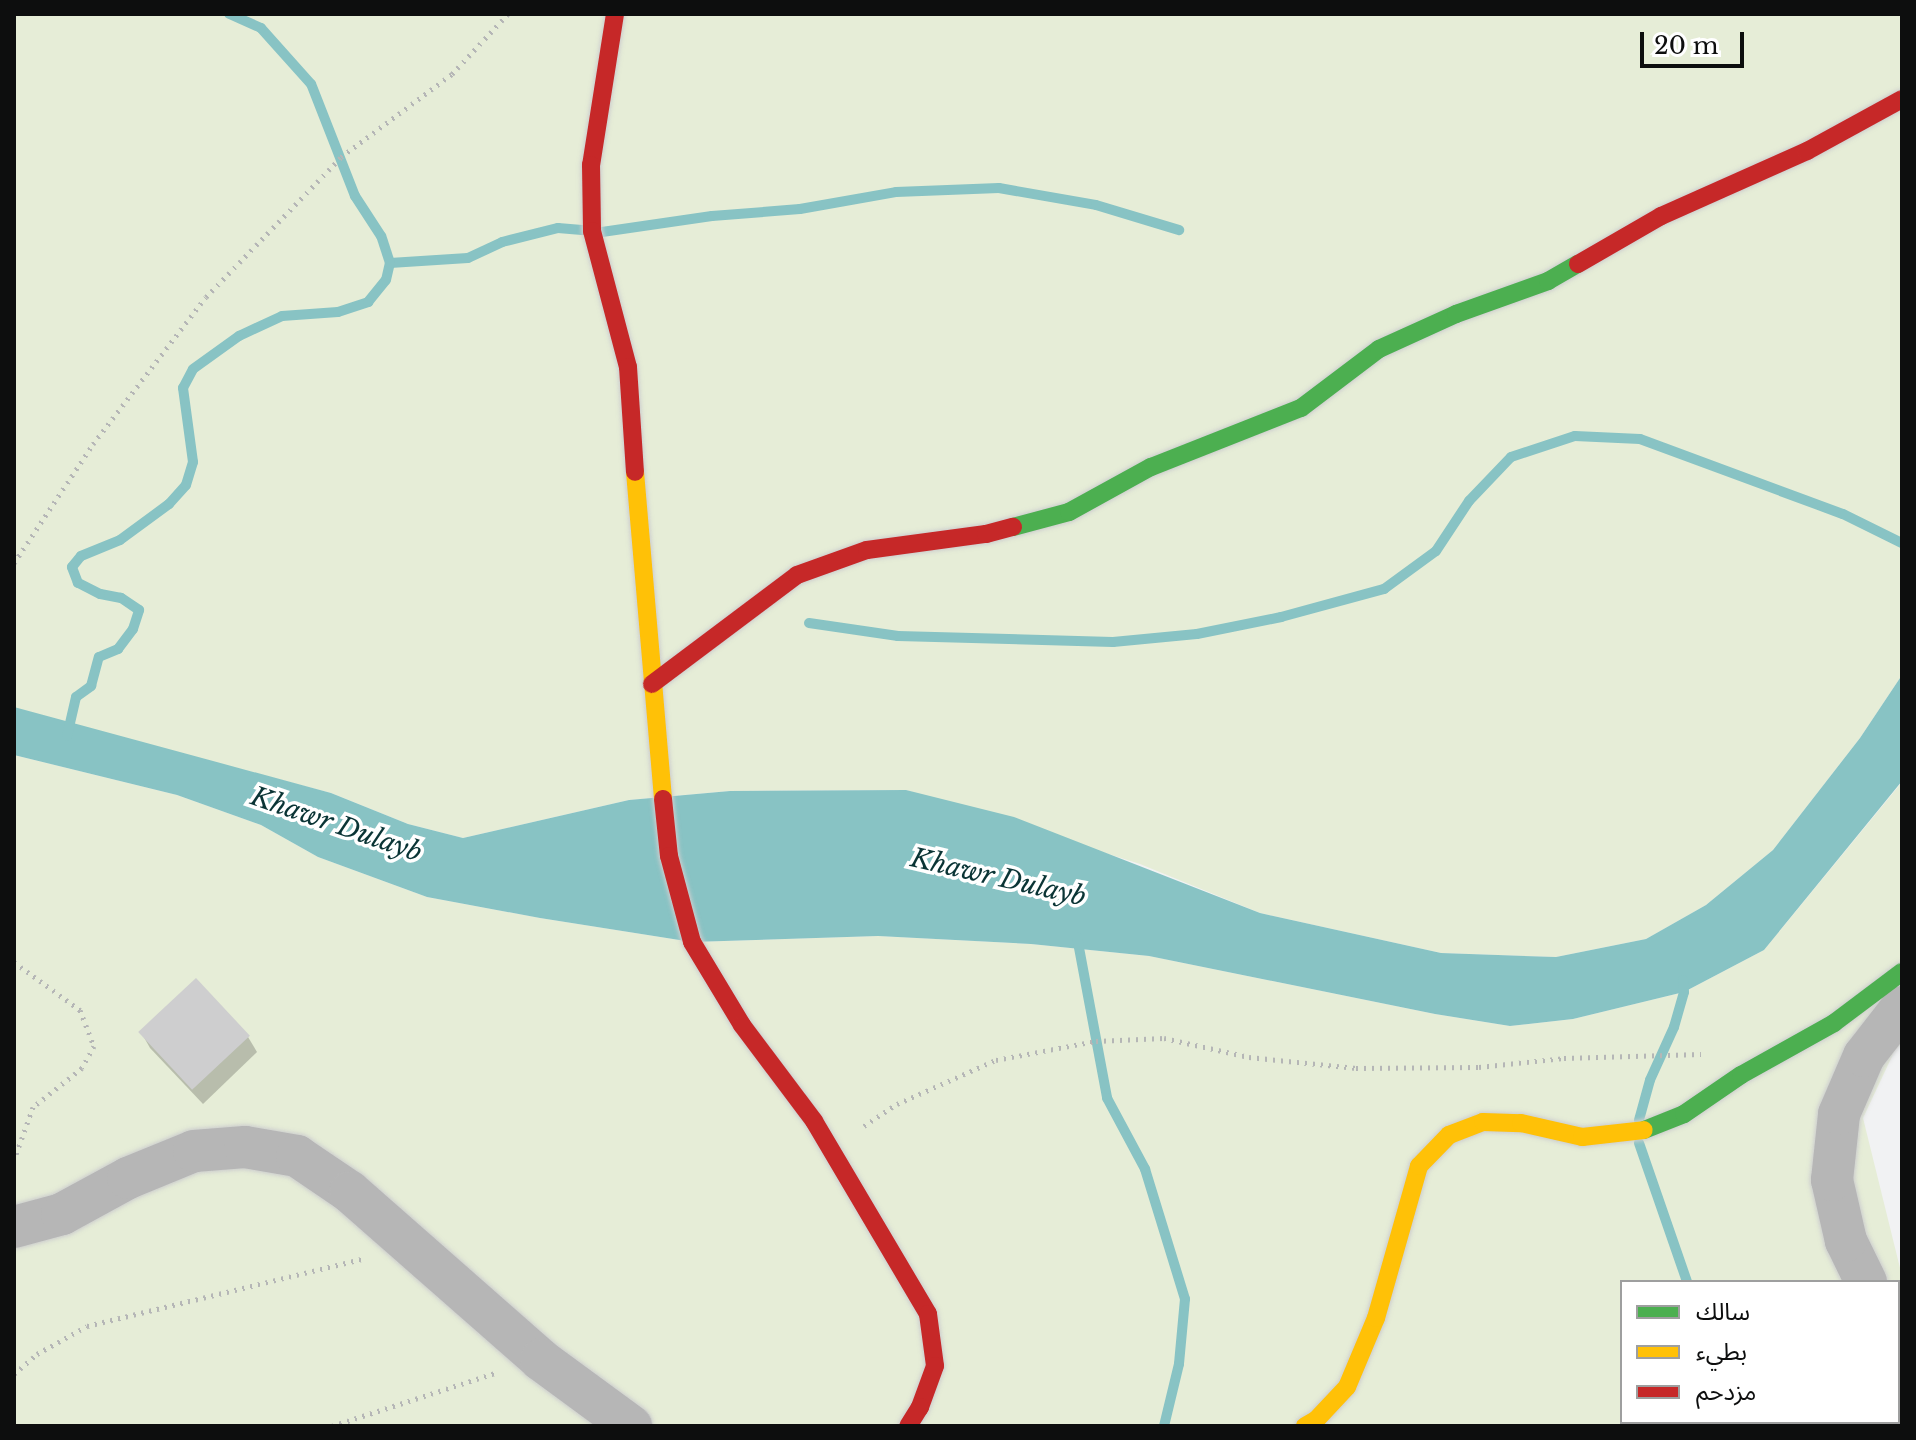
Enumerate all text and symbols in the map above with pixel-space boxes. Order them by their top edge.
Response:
scale bar [1644,16,1748,66]
text: 20 m [1654,31,1719,60]
water label: Khawr Dulayb [246,781,426,869]
water label: Khawr Dulayb [907,843,1089,913]
legend [1620,1280,1900,1424]
text: سالك [1696,1297,1750,1326]
text: بطيء [1696,1337,1747,1366]
text: مزدحم [1696,1377,1756,1406]

